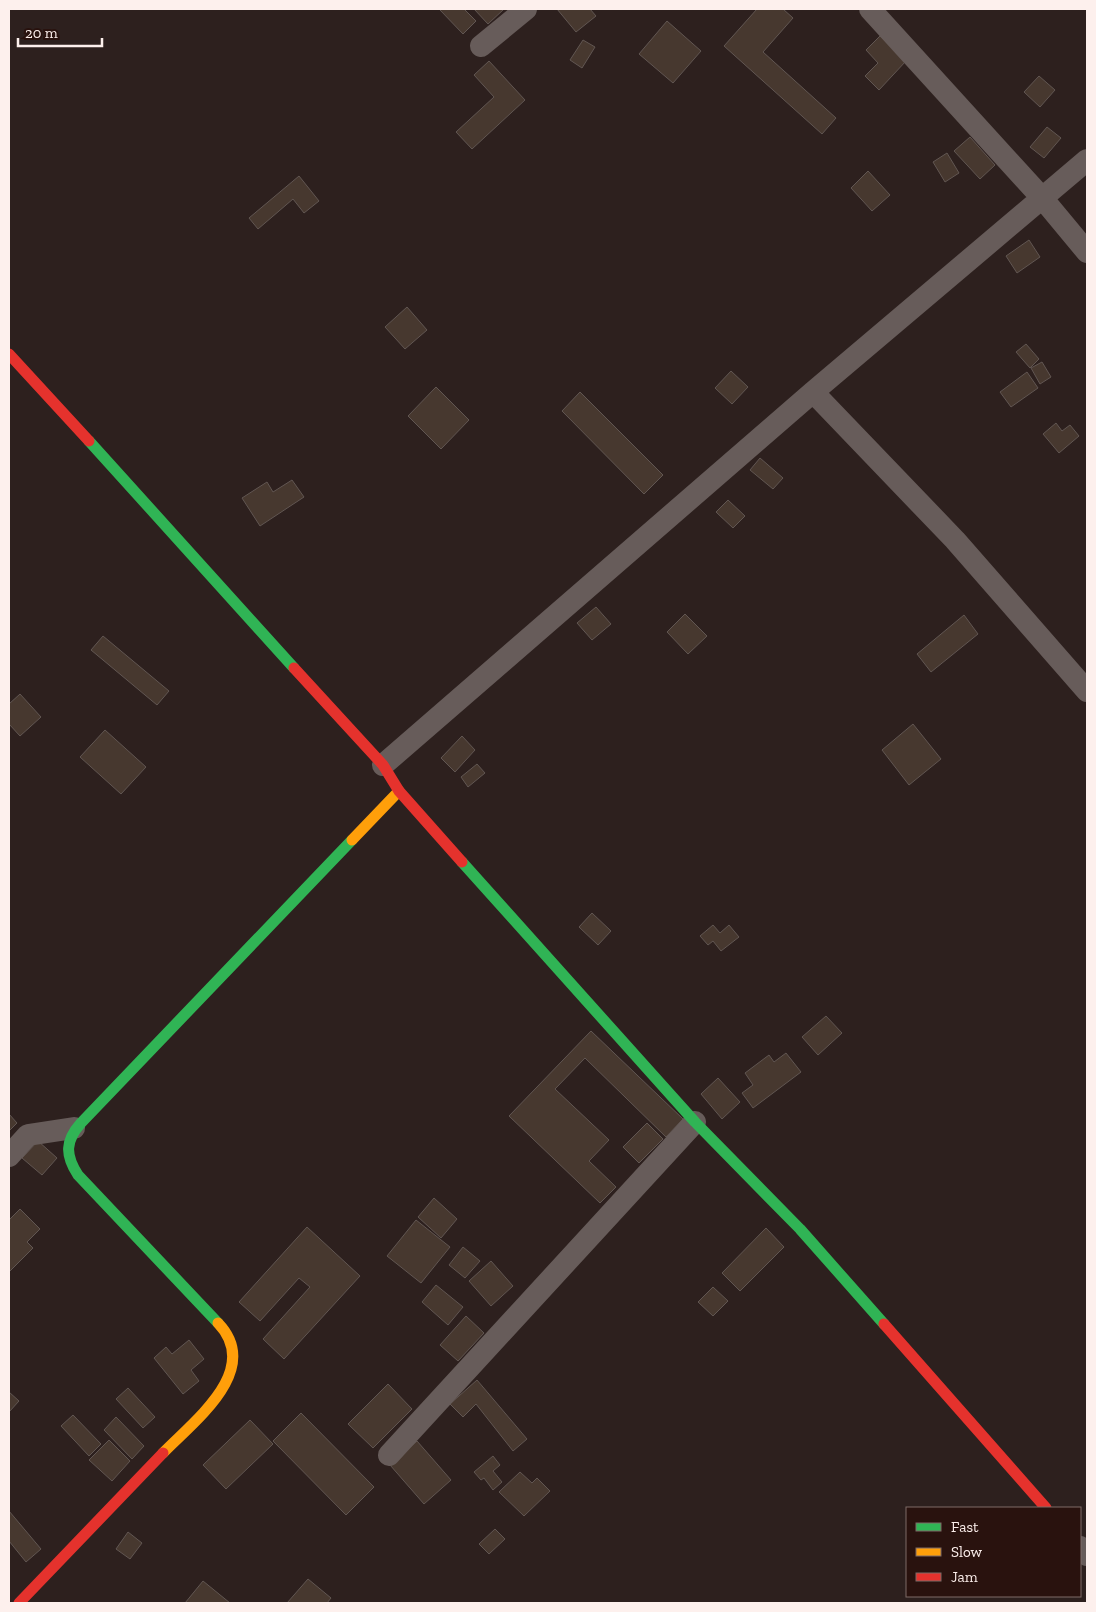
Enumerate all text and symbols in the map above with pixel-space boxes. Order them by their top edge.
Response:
scale bar [18,15,101,47]
text: 20 m [25,24,58,42]
legend [906,1507,1081,1597]
text: Fast [951,1518,979,1536]
text: Slow [951,1543,983,1561]
text: Jam [951,1568,978,1586]

